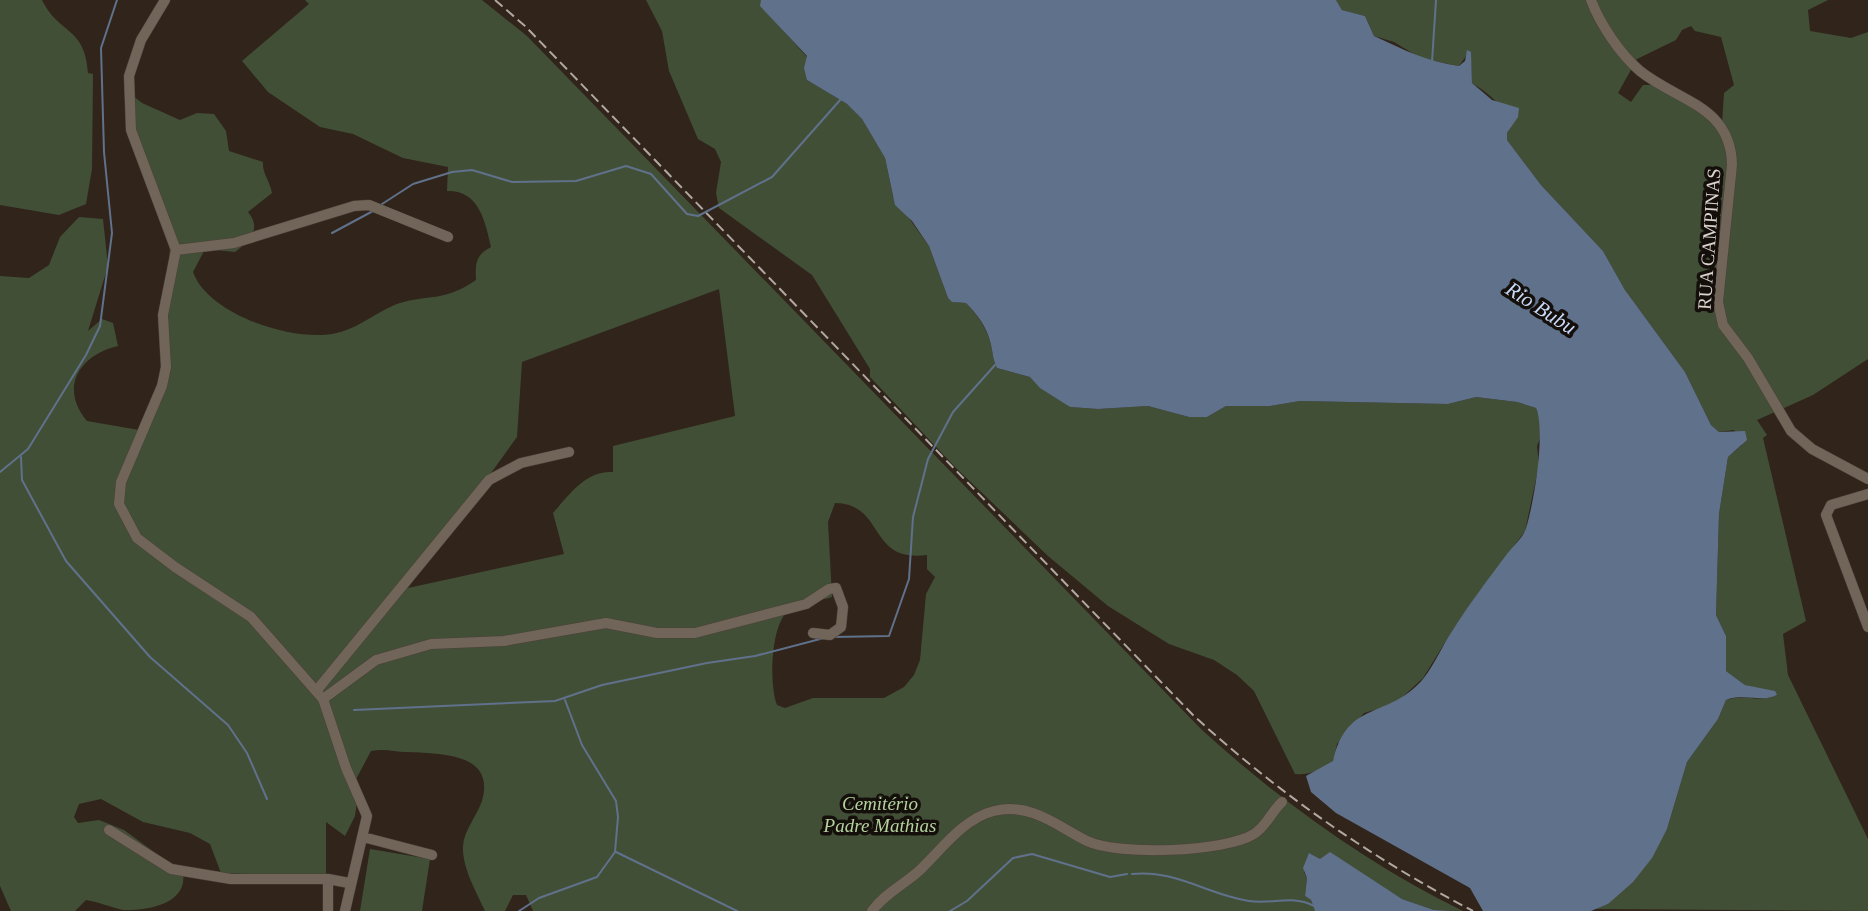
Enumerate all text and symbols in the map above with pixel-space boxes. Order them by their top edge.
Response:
street label: RUA CAMPINAS [1694,167,1724,311]
water label: Rio Bubu [1501,276,1581,340]
park label: Cemitério Padre Mathias [823,793,936,836]

